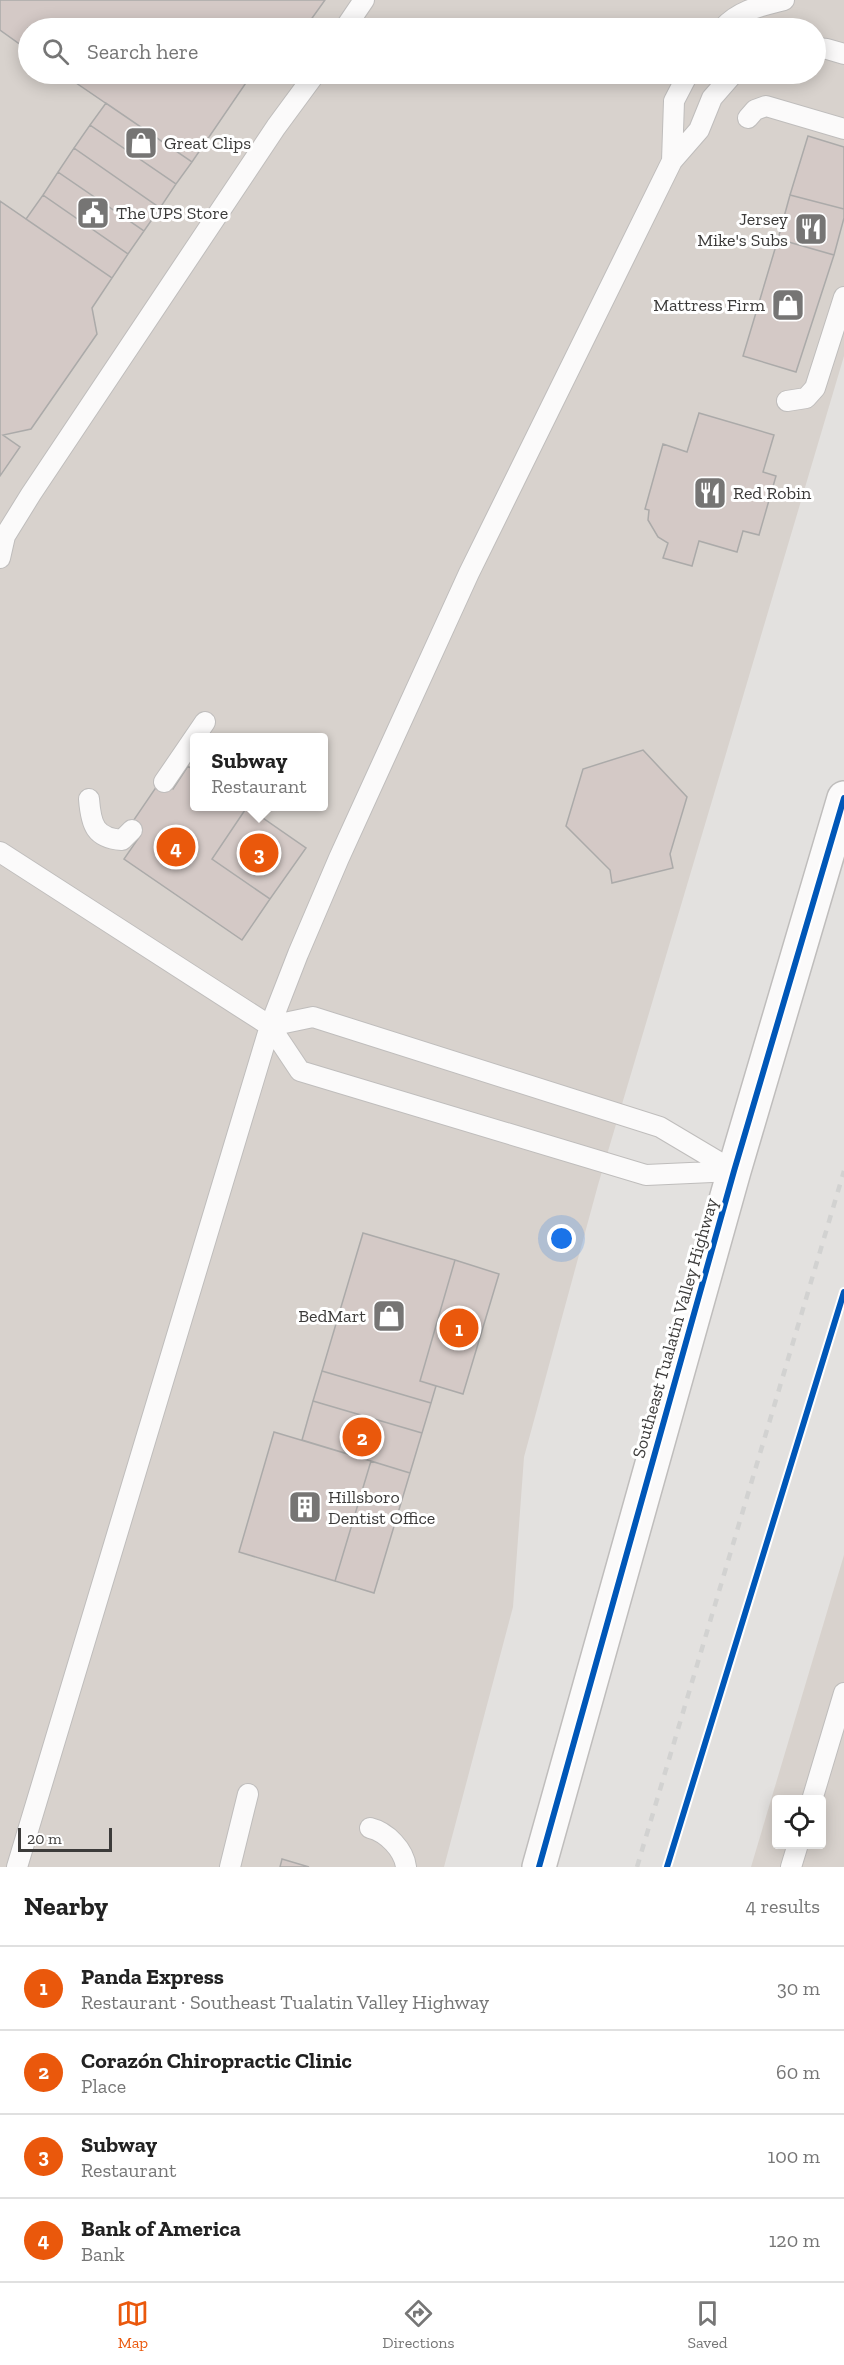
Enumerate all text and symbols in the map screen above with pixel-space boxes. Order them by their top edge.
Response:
search box [18,18,826,84]
icon: search [39,35,72,68]
text: Search here [87,38,198,65]
shop icon: Great Clips [123,125,159,161]
place label: Great Clips [164,132,251,154]
public building icon: The UPS Store [75,195,111,231]
place label: The UPS Store [116,202,228,224]
place label: Jersey Mike's Subs [697,208,789,251]
restaurant icon: Jersey Mike's Subs [793,211,829,247]
shop icon: Mattress Firm [770,287,806,323]
place label: Mattress Firm [653,294,765,316]
restaurant icon: Red Robin [692,475,728,511]
place label: Red Robin [733,482,812,504]
popup [190,733,328,811]
text: Subway [211,747,287,774]
text: Restaurant [211,774,307,798]
pin: 4 [156,824,195,870]
pin: 3 [240,830,278,876]
street label: Southeast Tualatin Valley Highway [627,1195,723,1461]
your location [547,1224,576,1253]
shop icon: BedMart [371,1298,407,1334]
place label: BedMart [298,1305,366,1327]
pin: 1 [440,1306,478,1350]
pin: 2 [342,1414,382,1460]
place label: Hillsboro Dentist Office [328,1486,435,1529]
building icon: Hillsboro Dentist Office [287,1489,323,1525]
map controls [772,1795,826,1849]
button: locate [772,1795,826,1849]
scale bar [18,1825,112,1852]
text: 20 m [27,1829,62,1848]
text: Nearby [24,1890,108,1922]
text: 4 results [745,1894,820,1918]
text: Panda Express [81,1963,224,1990]
text: 1 [39,1976,48,2000]
text: 30 m [777,1976,820,2000]
text: Restaurant · Southeast Tualatin Valley Highway [81,1990,489,2014]
text: Corazón Chiropractic Clinic [81,2047,352,2074]
text: 2 [38,2060,49,2084]
text: 60 m [776,2060,820,2084]
text: Place [81,2074,126,2098]
text: Subway [81,2131,157,2158]
text: 3 [38,2144,49,2168]
text: 100 m [767,2144,820,2168]
text: Restaurant [81,2158,177,2182]
text: Bank of America [81,2215,241,2242]
text: 4 [38,2228,49,2252]
text: 120 m [769,2228,820,2252]
text: Bank [81,2242,125,2266]
tab: Map [116,2297,149,2352]
tab: Directions [382,2297,455,2352]
tab: Saved [687,2297,728,2352]

